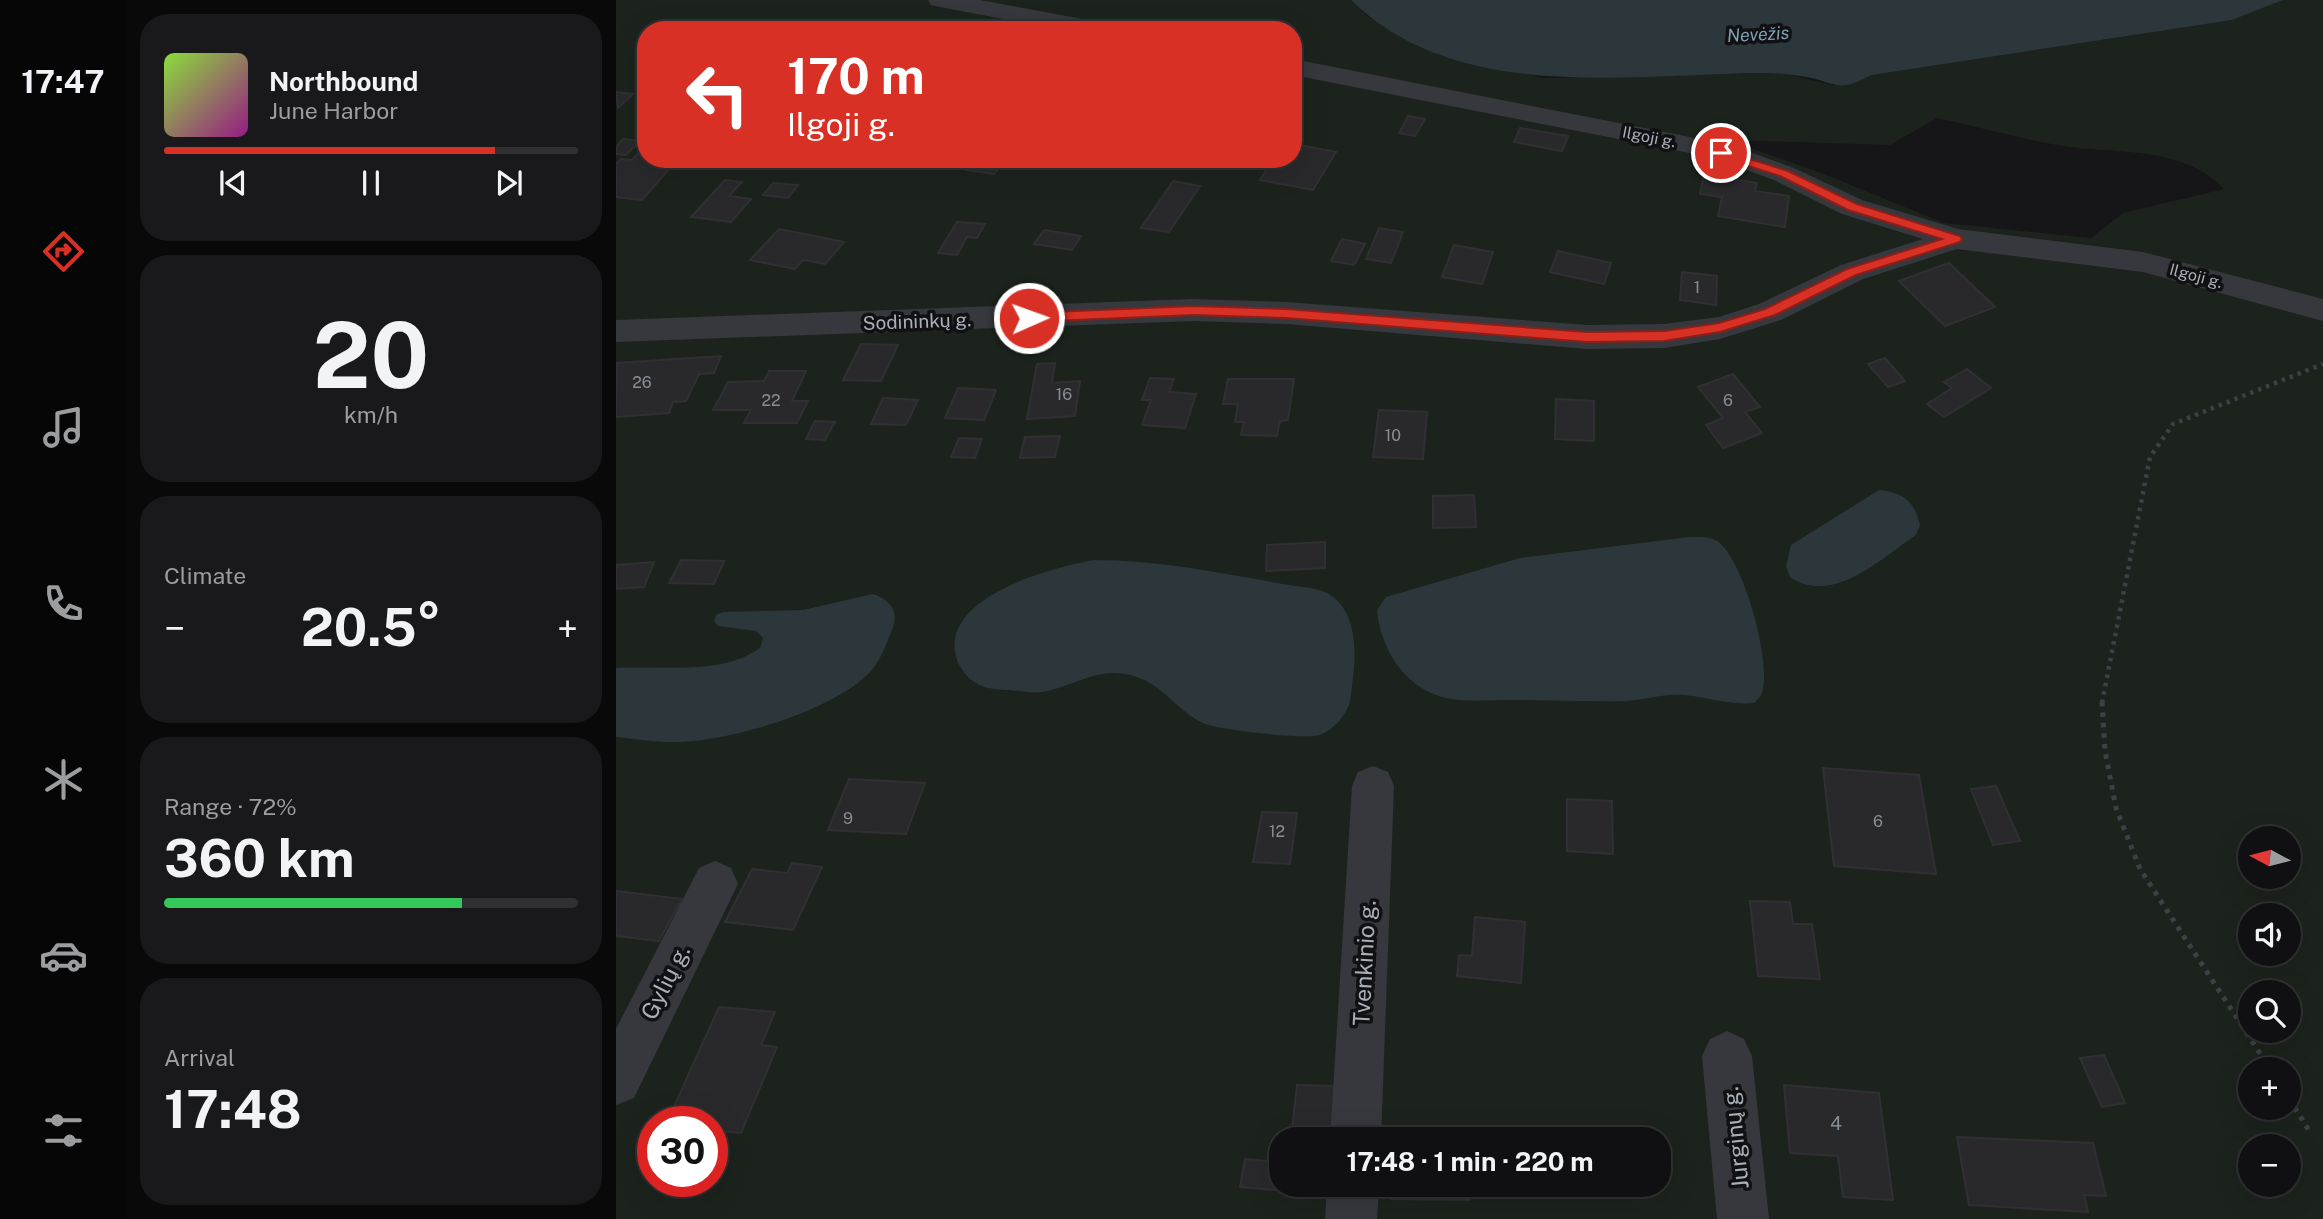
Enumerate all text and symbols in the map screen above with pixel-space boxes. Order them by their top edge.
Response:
water label: Nevėžis [1726,22,1790,46]
text: 170 m [787,47,925,105]
icon: left [672,49,763,140]
text: 17:47 [21,63,105,100]
text: Northbound [269,66,418,97]
text: June Harbor [269,97,398,124]
text: Ilgoji g. [787,106,895,143]
street label: Ilgoji g. [1621,123,1677,151]
pin [1691,123,1751,183]
icon: arrive [1702,134,1740,172]
icon: previous [214,164,252,202]
icon: pause [352,164,390,202]
icon: next [490,164,528,202]
icon: directions [39,227,88,276]
street label: Ilgoji g. [2167,260,2225,292]
house number: 1 [1694,278,1700,297]
position arrow [992,281,1066,355]
text: 20 [313,302,429,408]
street label: Sodininkų g. [862,308,972,334]
house number: 26 [632,373,652,392]
house number: 16 [1056,385,1072,404]
house number: 22 [761,391,781,410]
house number: 6 [1723,391,1733,410]
text: km/h [344,401,398,428]
icon: music [39,403,88,452]
house number: 10 [1385,426,1401,445]
text: Climate [164,562,246,589]
icon: phone [39,579,88,628]
text: 20.5° [301,597,441,658]
text: − [164,606,185,651]
text: + [557,606,578,651]
icon: climate [39,755,88,804]
text: Range · 72% [164,793,297,820]
house number: 9 [843,809,853,828]
house number: 6 [1873,812,1883,831]
house number: 12 [1269,822,1285,841]
north arrow [2238,826,2301,889]
map controls [2238,826,2301,1197]
text: 360 km [164,828,355,889]
street label: Tvenkinio g. [1347,899,1381,1027]
button: sound [2238,903,2301,966]
icon: car [39,931,88,980]
street label: Gylių g. [635,940,695,1024]
button: search [2238,980,2301,1043]
text: Arrival [164,1044,235,1071]
button: + [2238,1057,2301,1120]
text: 17:48 [164,1079,302,1140]
street label: Jurginų g. [1716,1085,1754,1191]
icon: filters [39,1106,88,1155]
speed limit sign: 30 [637,1106,728,1197]
house number: 4 [1830,1112,1842,1134]
button: − [2238,1134,2301,1197]
text: 17:48 · 1 min · 220 m [1346,1146,1594,1177]

